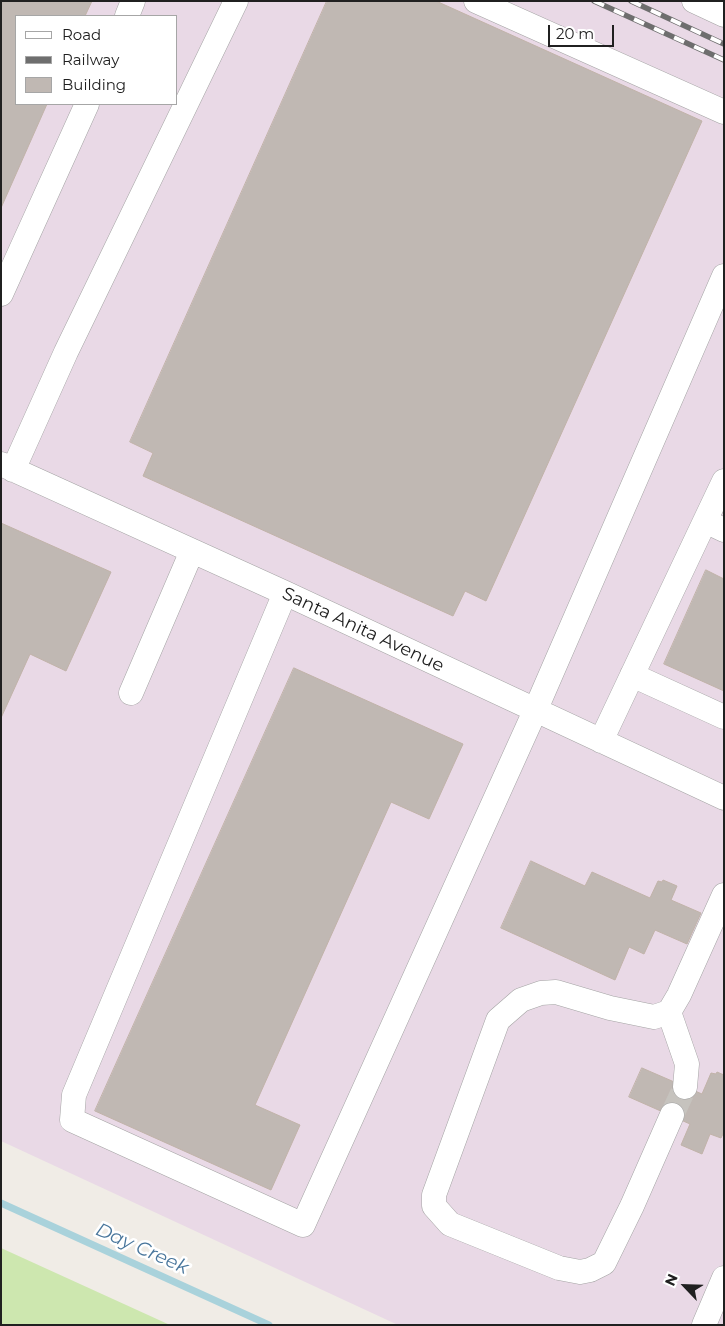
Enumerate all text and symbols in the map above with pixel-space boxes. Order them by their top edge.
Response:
legend [15,15,178,105]
scale bar [550,15,616,47]
text: 20 m [556,24,594,43]
text: Road [62,25,101,44]
text: Railway [62,50,119,69]
text: Building [62,75,126,94]
street label: Santa Anita Avenue [279,583,447,677]
water label: Day Creek [92,1218,192,1280]
north arrow [660,1261,710,1311]
text: N [661,1271,682,1289]

